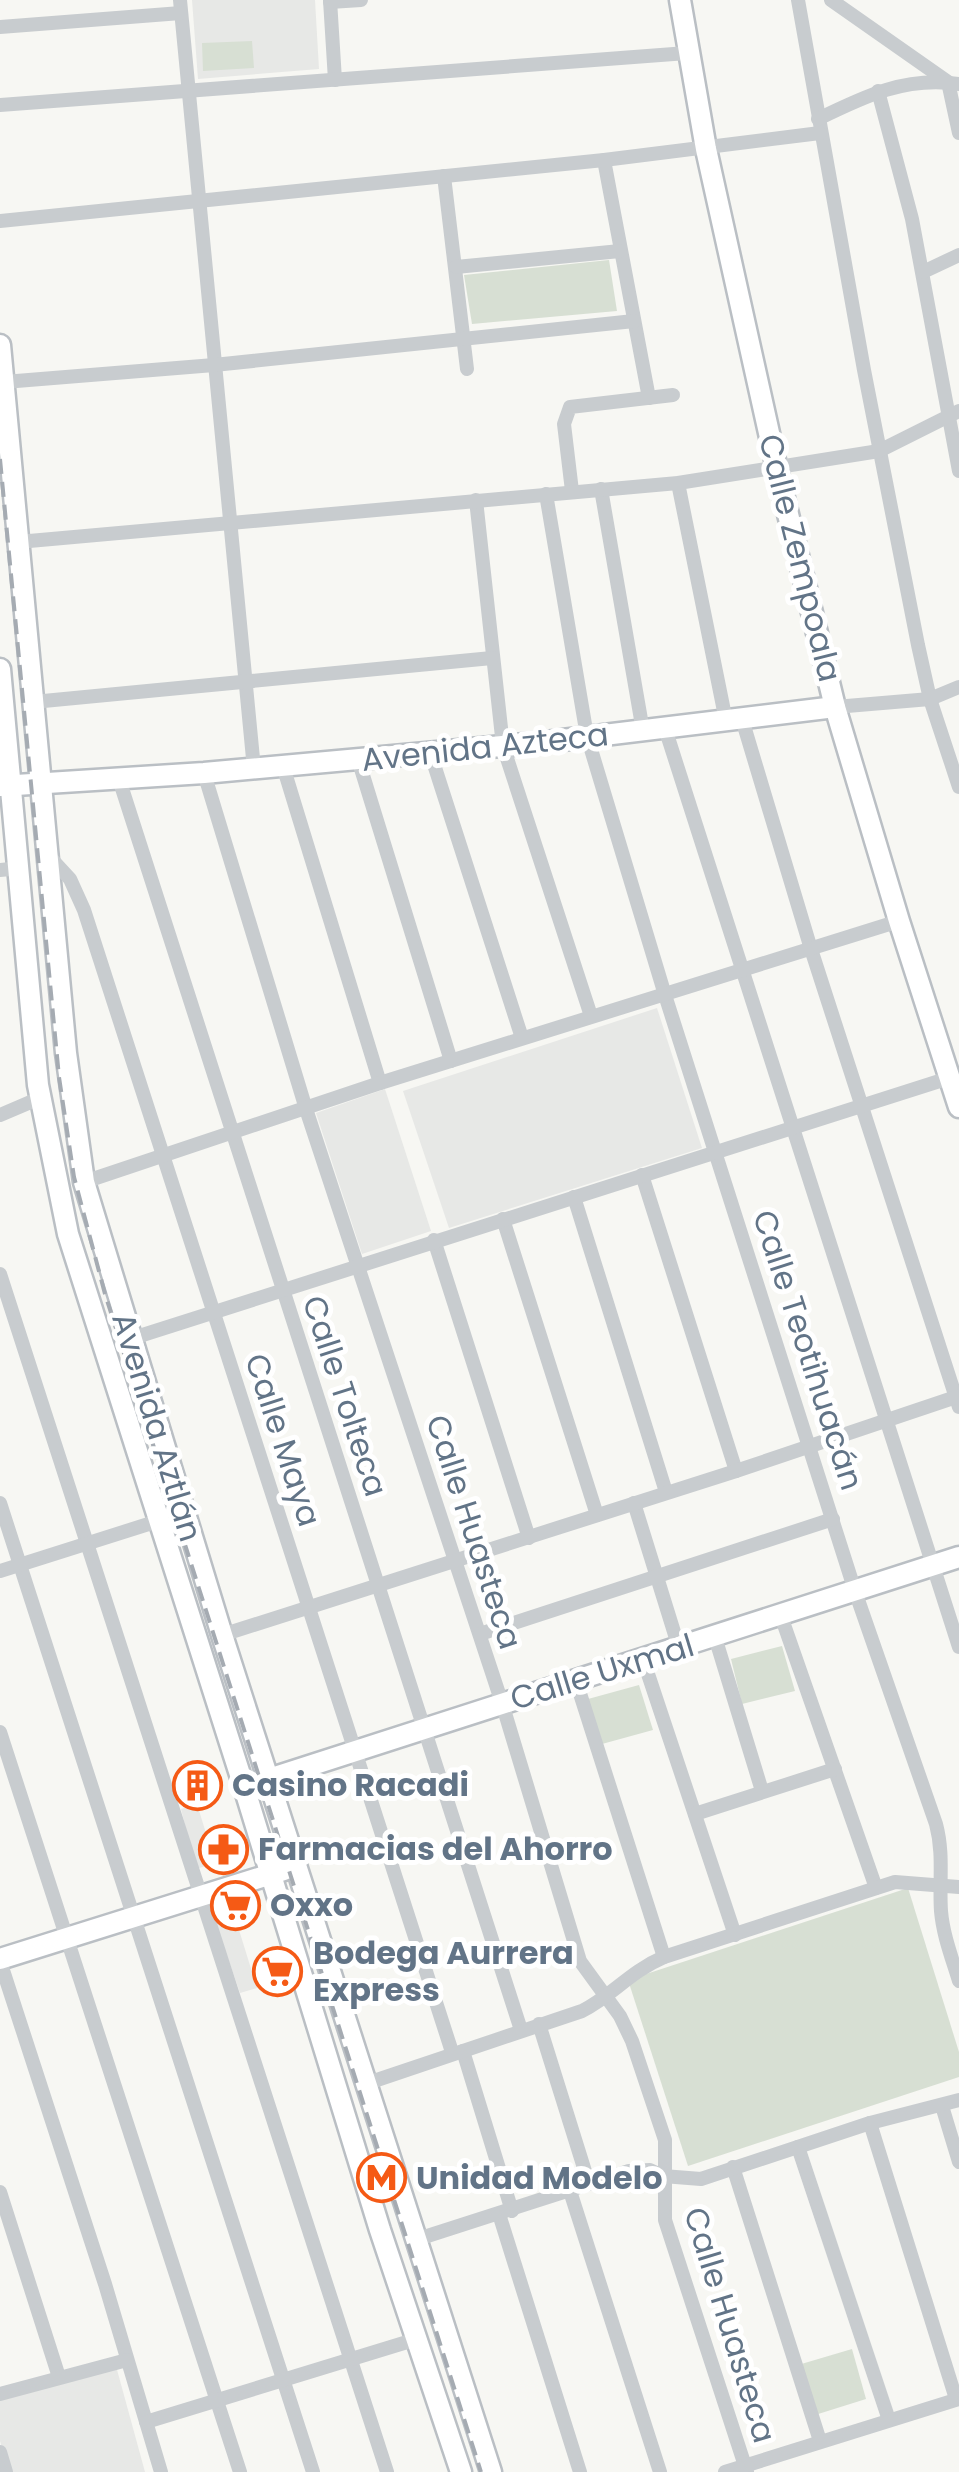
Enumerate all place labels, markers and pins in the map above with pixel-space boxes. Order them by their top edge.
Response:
building icon: Casino Racadi [171,1759,223,1811]
place label: Casino Racadi [232,1762,469,1807]
pharmacy icon: Farmacias del Ahorro [197,1823,249,1875]
place label: Farmacias del Ahorro [258,1826,613,1871]
supermarket icon: Oxxo [209,1879,261,1931]
place label: Oxxo [270,1882,353,1927]
place label: Bodega Aurrera Express [313,1930,574,2012]
supermarket icon: Bodega Aurrera Express [252,1945,304,1997]
metro station icon: Unidad Modelo [355,2152,407,2204]
place label: Unidad Modelo [416,2155,663,2200]

